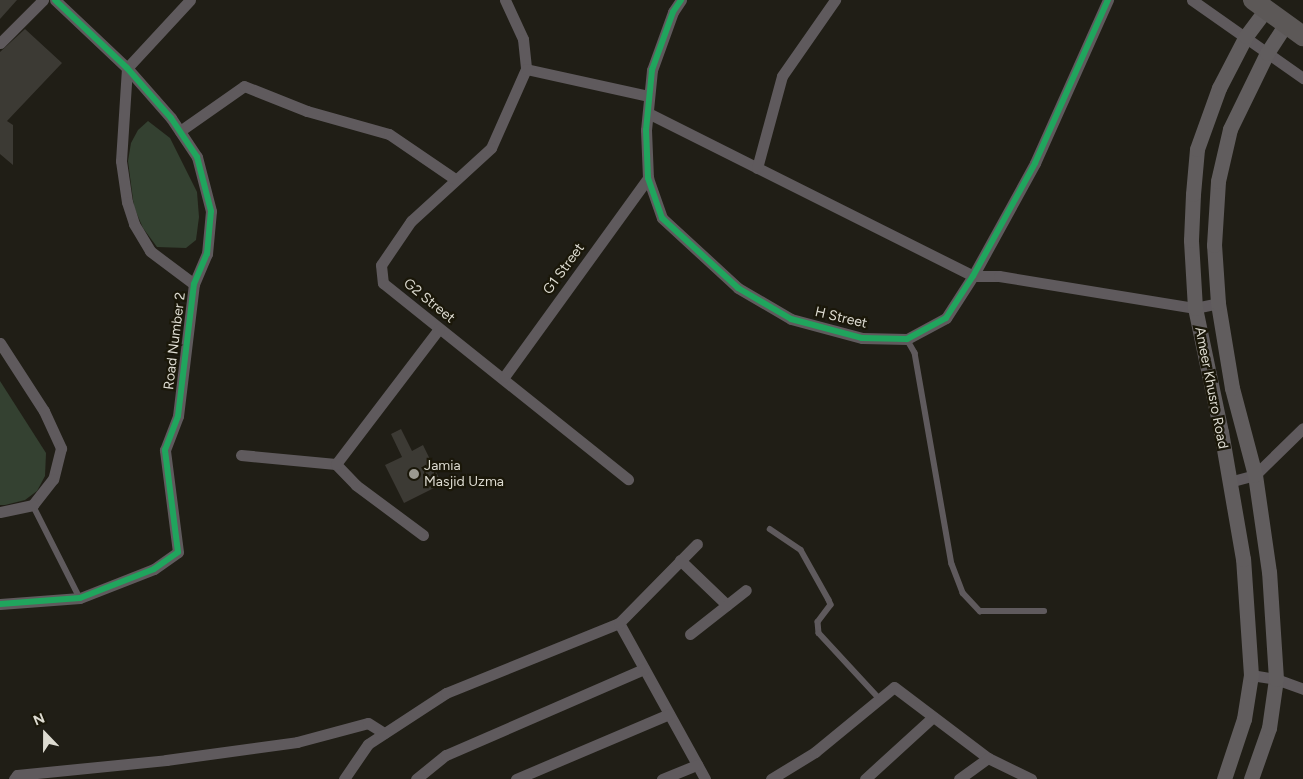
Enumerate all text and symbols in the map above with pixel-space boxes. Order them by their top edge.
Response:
street label: G1 Street [540,240,588,298]
street label: G2 Street [400,275,458,327]
street label: Road Number 2 [161,291,189,391]
street label: H Street [813,304,869,332]
street label: Ameer Khusro Road [1191,325,1231,451]
place label: Jamia Masjid Uzma [424,458,504,491]
marker: Jamia Masjid Uzma [408,468,420,480]
north arrow [20,709,70,759]
text: N [31,710,47,730]

